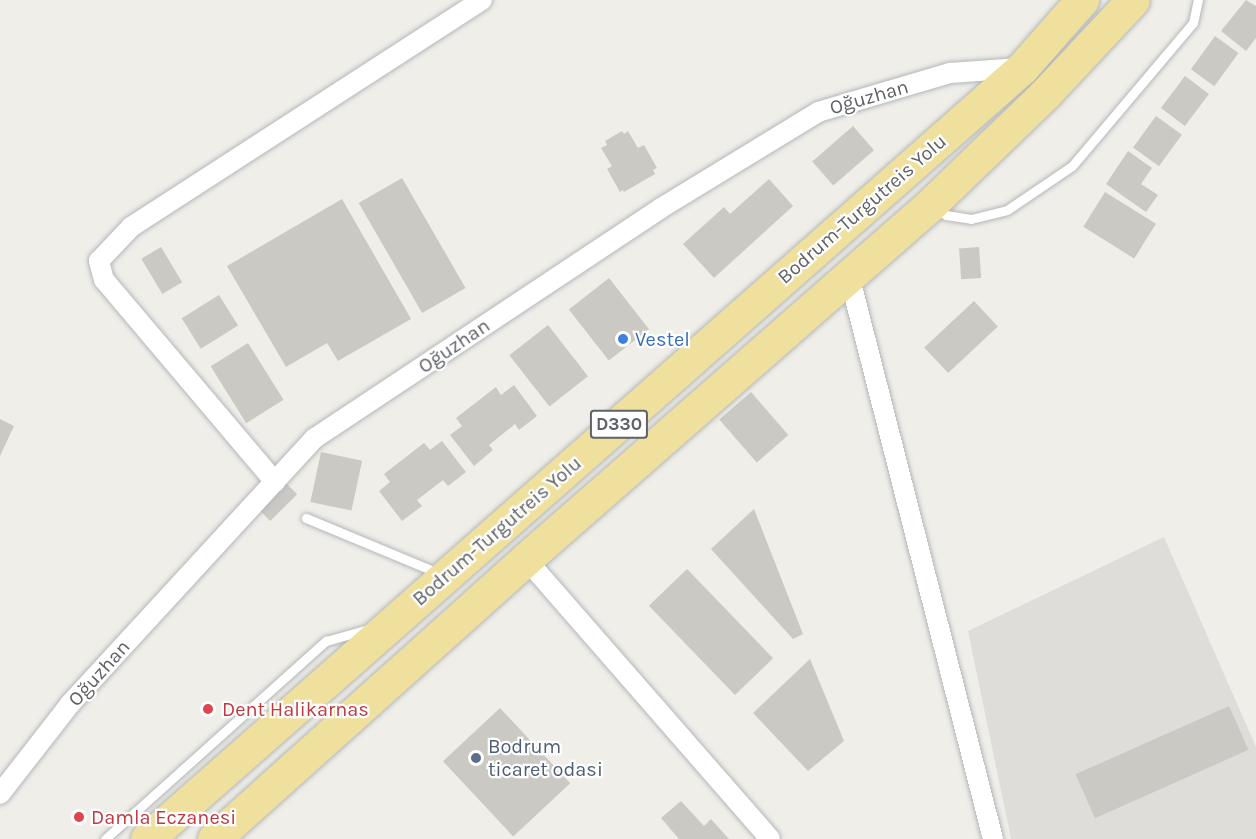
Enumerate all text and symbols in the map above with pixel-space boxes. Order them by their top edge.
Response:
street label: Oğuzhan [827,74,911,120]
street label: Bodrum-Turgutreis Yolu [773,129,951,289]
street label: Oğuzhan [414,313,494,379]
place label: Vestel [635,327,690,351]
marker: Vestel [616,332,630,346]
road number: D330 [589,409,649,439]
street label: Bodrum-Turgutreis Yolu [408,451,586,611]
street label: Oğuzhan [63,635,135,711]
place label: Dent Halikarnas [222,697,369,721]
marker: Dent Halikarnas [199,700,217,718]
place label: Bodrum ticaret odasi [488,734,603,781]
marker: Bodrum ticaret odasi [469,751,483,765]
place label: Damla Eczanesi [91,805,236,829]
marker: Damla Eczanesi [72,810,86,824]

